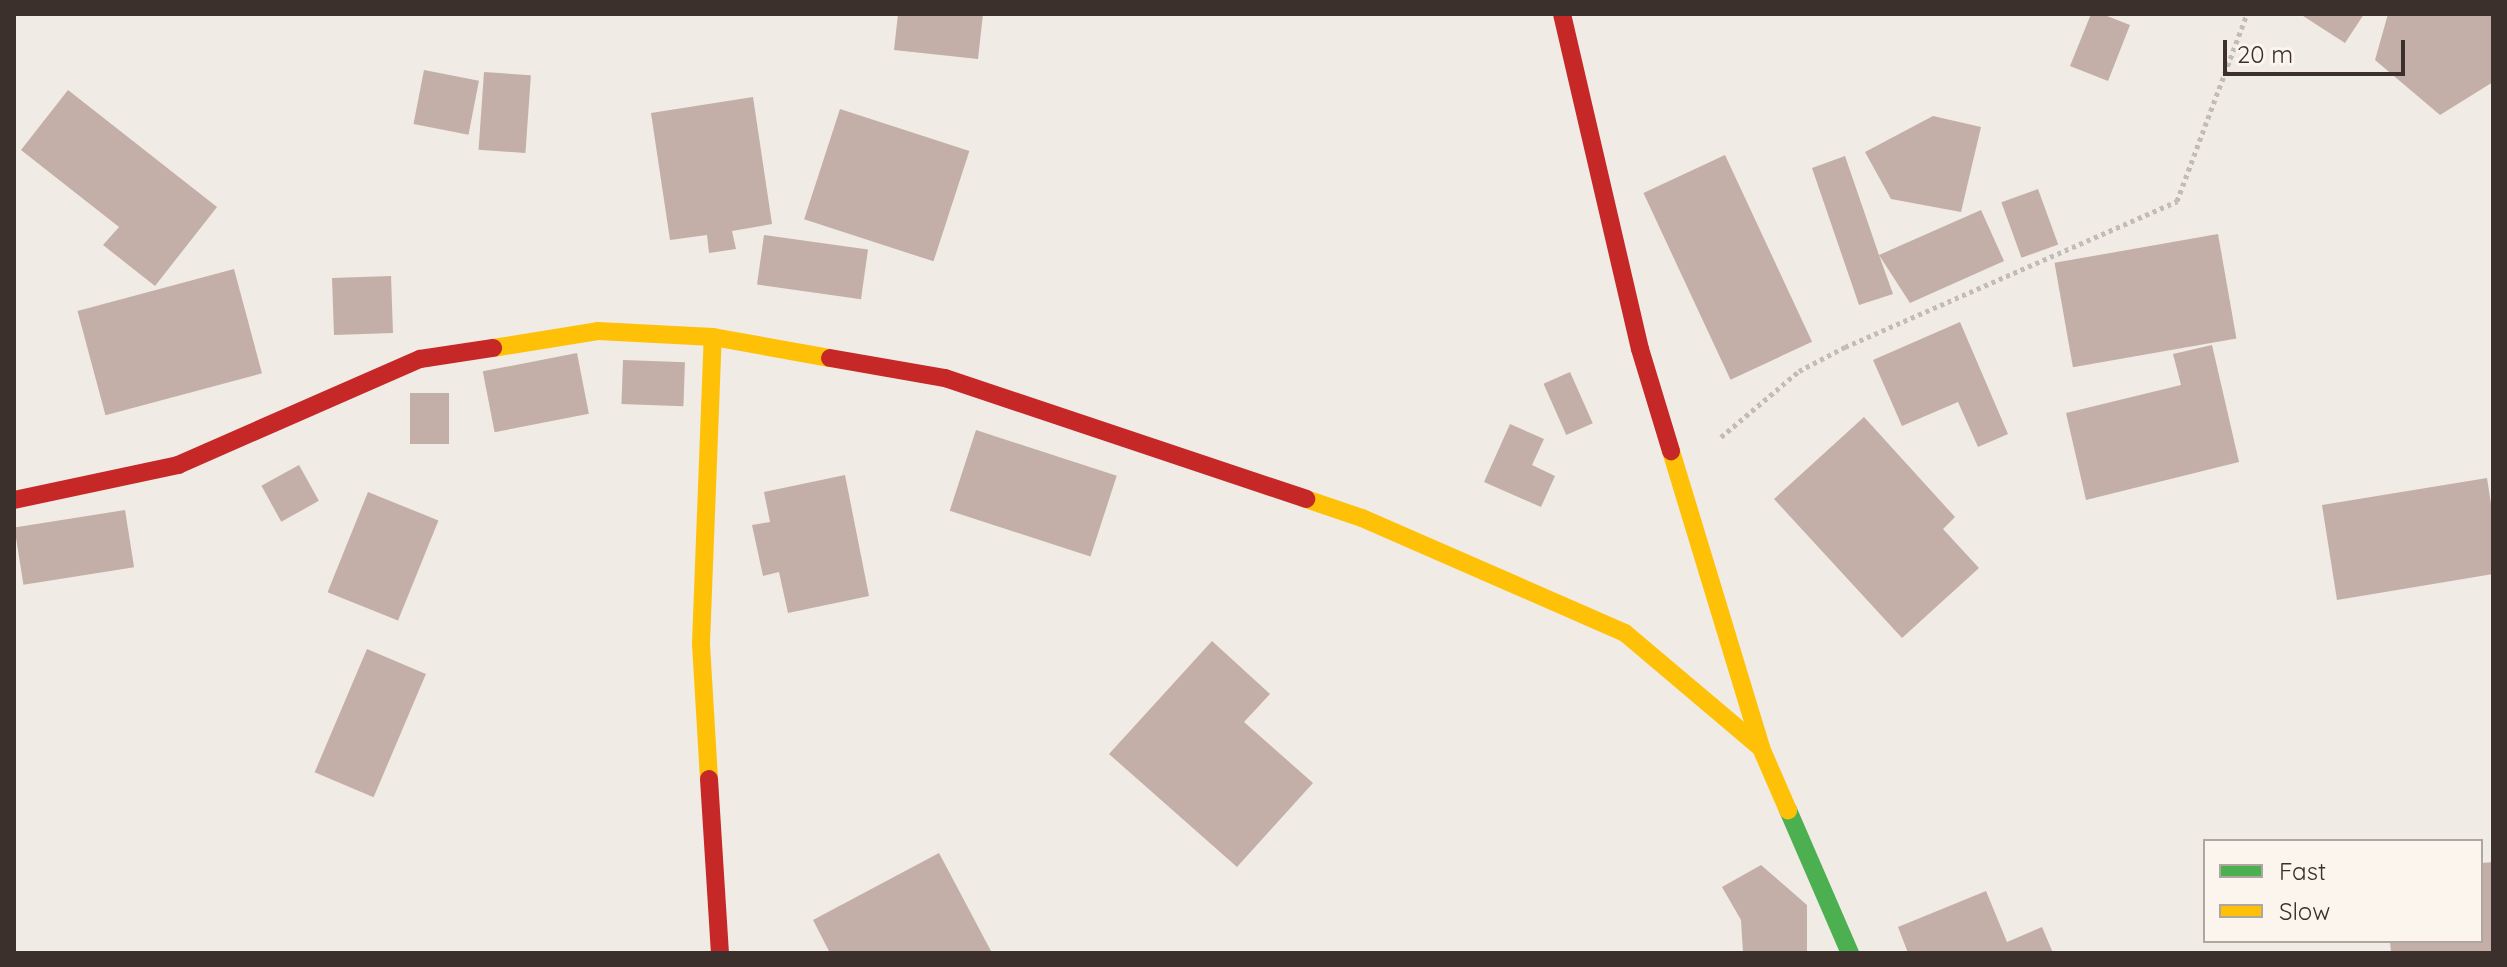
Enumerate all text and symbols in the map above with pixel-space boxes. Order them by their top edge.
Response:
scale bar [2227,24,2409,74]
text: 20 m [2237,39,2293,69]
legend [2203,839,2483,943]
text: Fast [2279,856,2326,886]
text: Slow [2279,896,2330,926]

